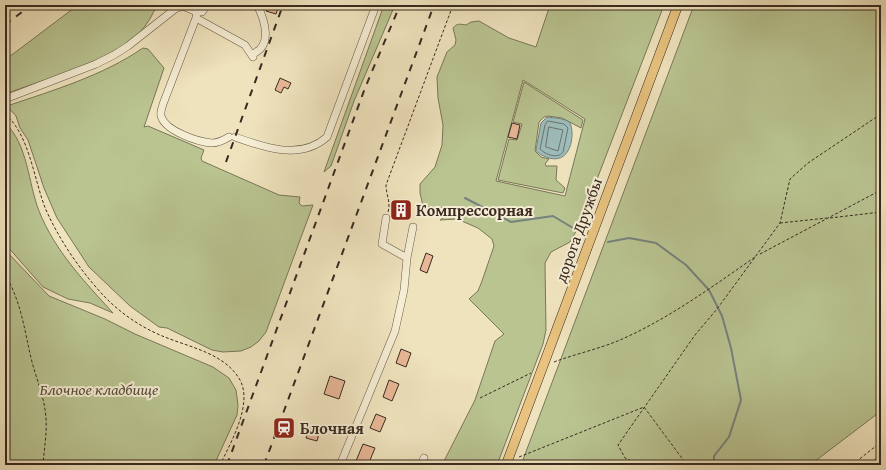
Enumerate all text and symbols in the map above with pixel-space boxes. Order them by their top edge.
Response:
street label: дорога Дружбы [548,174,608,286]
building icon: Компрессорная [388,197,414,223]
place label: Компрессорная [416,198,533,222]
park label: Блочное кладбище [39,377,159,401]
station icon: Блочная [271,415,297,441]
place label: Блочная [300,416,364,440]

